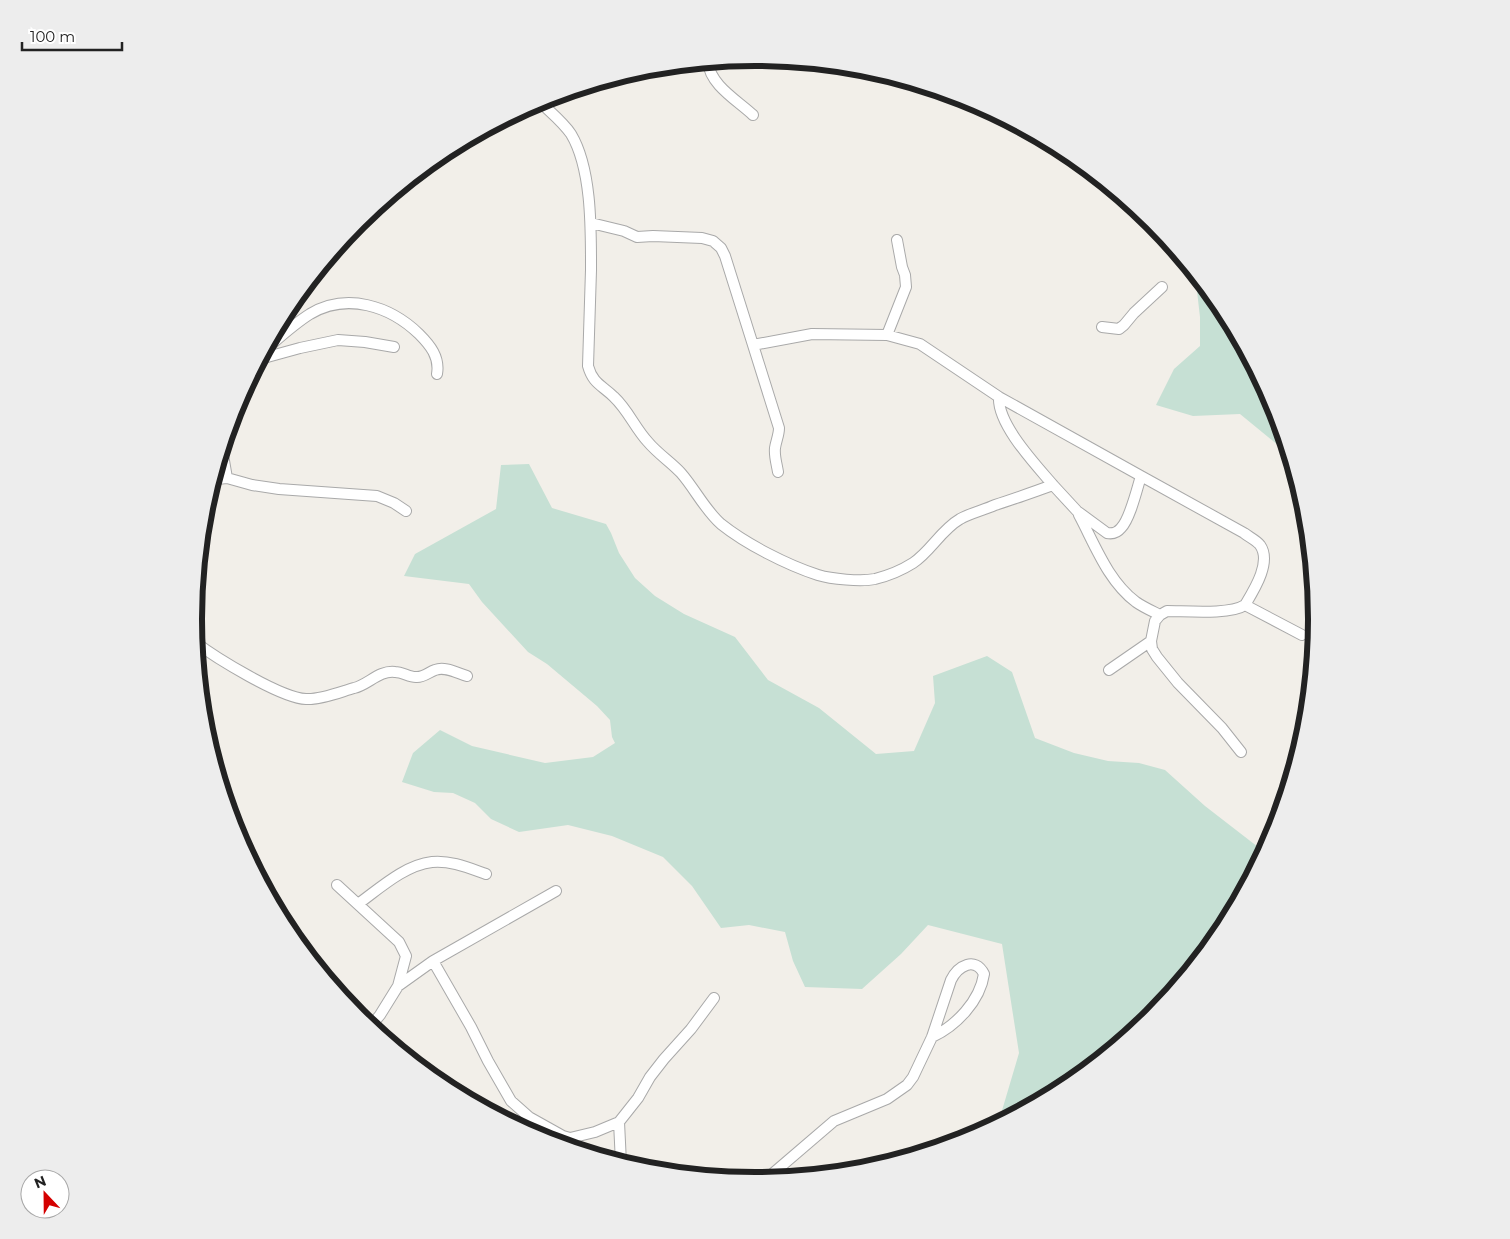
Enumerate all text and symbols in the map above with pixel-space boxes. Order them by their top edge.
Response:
scale bar [22,20,122,52]
text: 100 m [30,27,75,46]
north arrow [20,1169,70,1219]
text: N [32,1171,49,1192]

